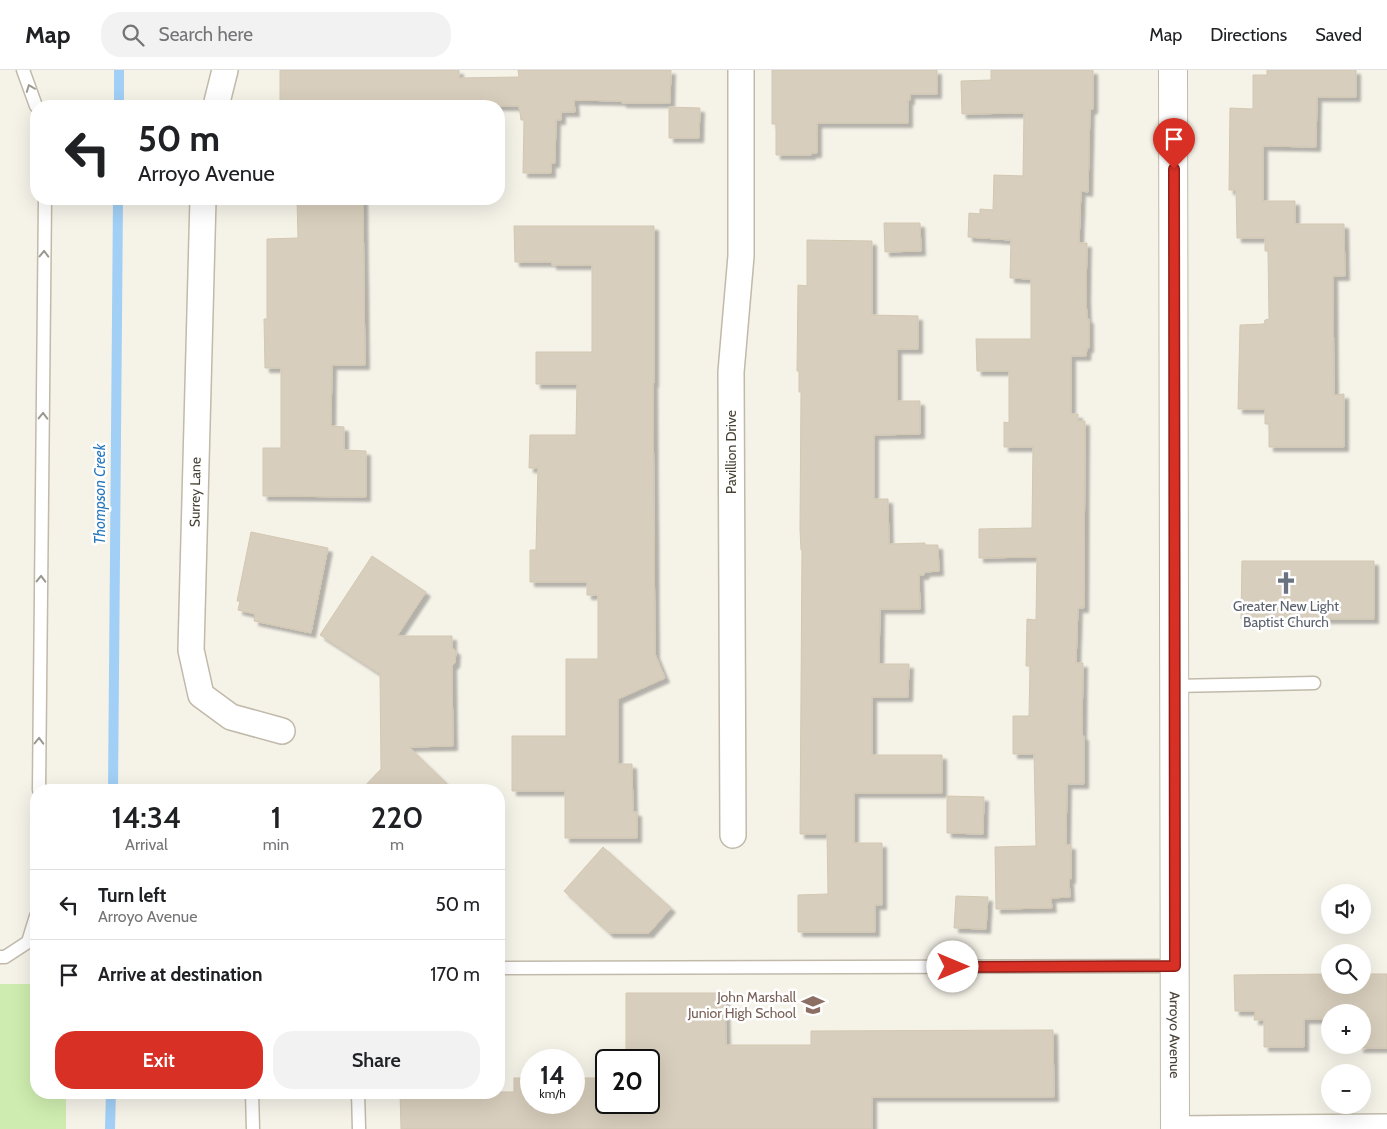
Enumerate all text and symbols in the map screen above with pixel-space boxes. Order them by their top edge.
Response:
search box [101,12,451,57]
text: Map [25,20,71,49]
icon: search [119,21,147,49]
text: Search here [159,23,253,46]
text: Map [1149,24,1182,46]
text: Directions [1210,24,1287,46]
text: Saved [1315,24,1362,46]
one-way arrow [26,84,36,93]
text: 50 m [138,117,220,160]
pin [1153,118,1195,169]
icon: left [55,120,120,185]
icon: arrive [1160,125,1188,153]
text: Arroyo Avenue [138,160,275,187]
one-way arrow [39,250,50,258]
street label: Pavillion Drive [722,410,740,494]
one-way arrow [38,412,48,420]
water label: Thompson Creek [91,443,109,544]
street label: Surrey Lane [185,457,205,527]
church icon: Greater New Light Baptist Church [1273,570,1299,596]
one-way arrow [36,575,46,582]
place label: Greater New Light Baptist Church [1233,597,1339,631]
one-way arrow [34,737,44,745]
text: 14:34 [112,799,181,836]
text: 1 [271,799,281,836]
text: 220 [371,799,423,836]
text: Arrival [125,835,168,854]
text: min [263,835,289,854]
text: m [390,835,404,854]
text: Turn left [98,884,166,907]
map controls [1321,884,1371,1114]
button: sound [1321,884,1371,934]
icon: left [55,891,83,919]
text: 50 m [436,893,480,916]
text: Arroyo Avenue [98,907,197,926]
position arrow [926,940,978,992]
button: search [1321,944,1371,994]
icon: arrive [55,961,83,989]
text: Arrive at destination [98,963,262,986]
text: 170 m [430,963,480,986]
place label: John Marshall Junior High School [687,988,797,1022]
street label: Arroyo Avenue [1166,991,1184,1079]
school or university icon: John Marshall Junior High School [800,992,826,1018]
button: + [1321,1004,1371,1054]
button: Exit [55,1031,263,1089]
button: Share [273,1031,480,1089]
speed limit sign: 20 [595,1049,660,1114]
text: 14 [540,1060,565,1090]
button: − [1321,1064,1371,1114]
text: km/h [539,1086,566,1101]

